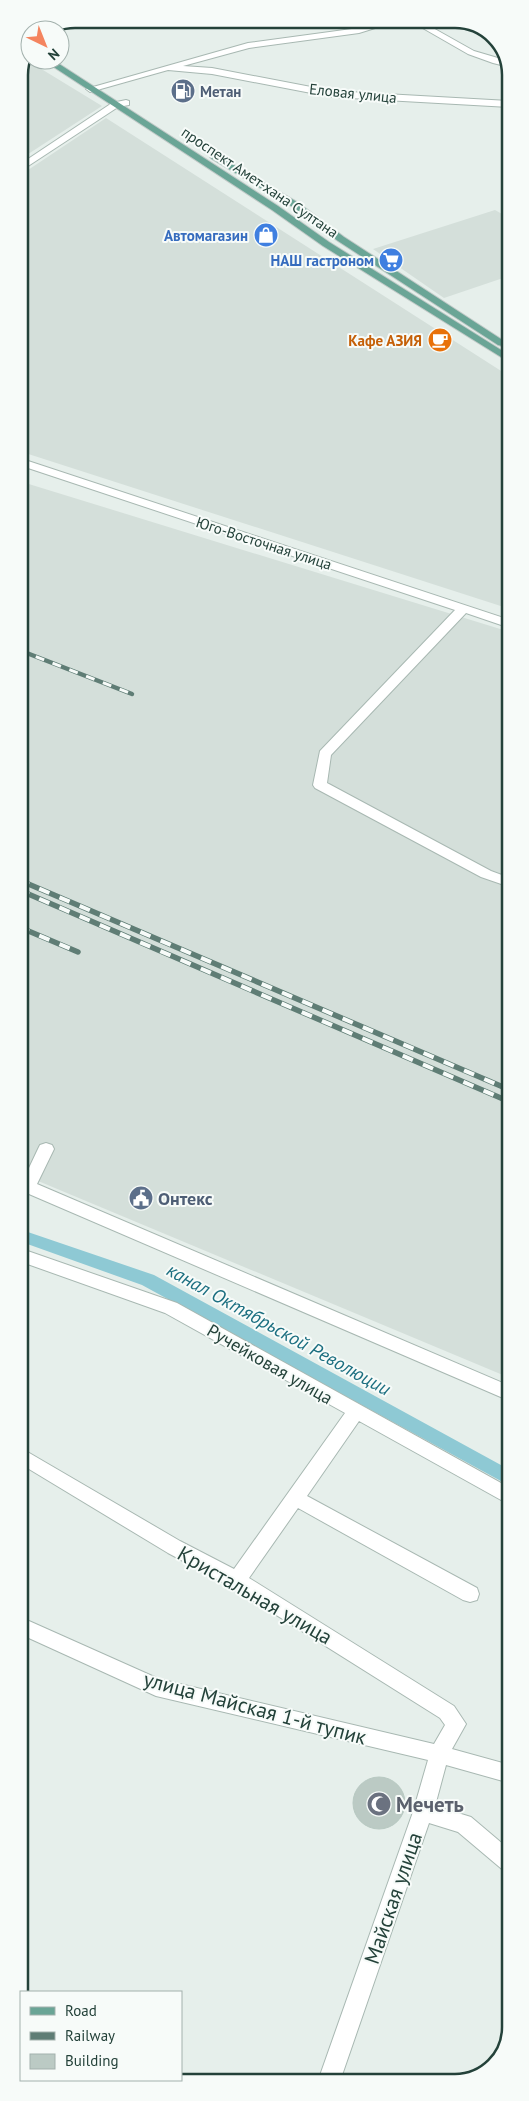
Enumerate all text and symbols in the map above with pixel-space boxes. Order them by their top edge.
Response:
north arrow [20,20,70,70]
text: N [44,45,63,64]
fuel station icon: Метан [170,78,196,104]
street label: Еловая улица [308,79,398,107]
place label: Метан [200,82,241,101]
street label: проспект Амет-хана Султана [178,122,342,242]
shop icon: Автомагазин [253,222,279,248]
place label: Автомагазин [164,226,248,245]
supermarket icon: НАШ гастроном [378,247,404,273]
place label: НАШ гастроном [270,251,374,270]
cafe icon: Кафе АЗИЯ [427,327,453,353]
place label: Кафе АЗИЯ [348,331,422,350]
street label: Юго-Восточная улица [194,512,334,574]
public building icon: Онтекс [128,1185,154,1211]
place label: Онтекс [158,1187,213,1210]
water label: канал Октябрьской Революции [163,1257,395,1401]
street label: Ручейковая улица [203,1319,337,1409]
street label: Кристальная улица [173,1540,337,1650]
street label: улица Майская 1-й тупик [141,1665,369,1751]
mosque icon: Мечеть [366,1791,392,1817]
place label: Мечеть [396,1791,464,1818]
street label: Майская улица [358,1829,428,1967]
legend [20,1991,182,2081]
text: Road [65,2001,97,2020]
text: Railway [65,2026,115,2045]
text: Building [65,2051,119,2070]

